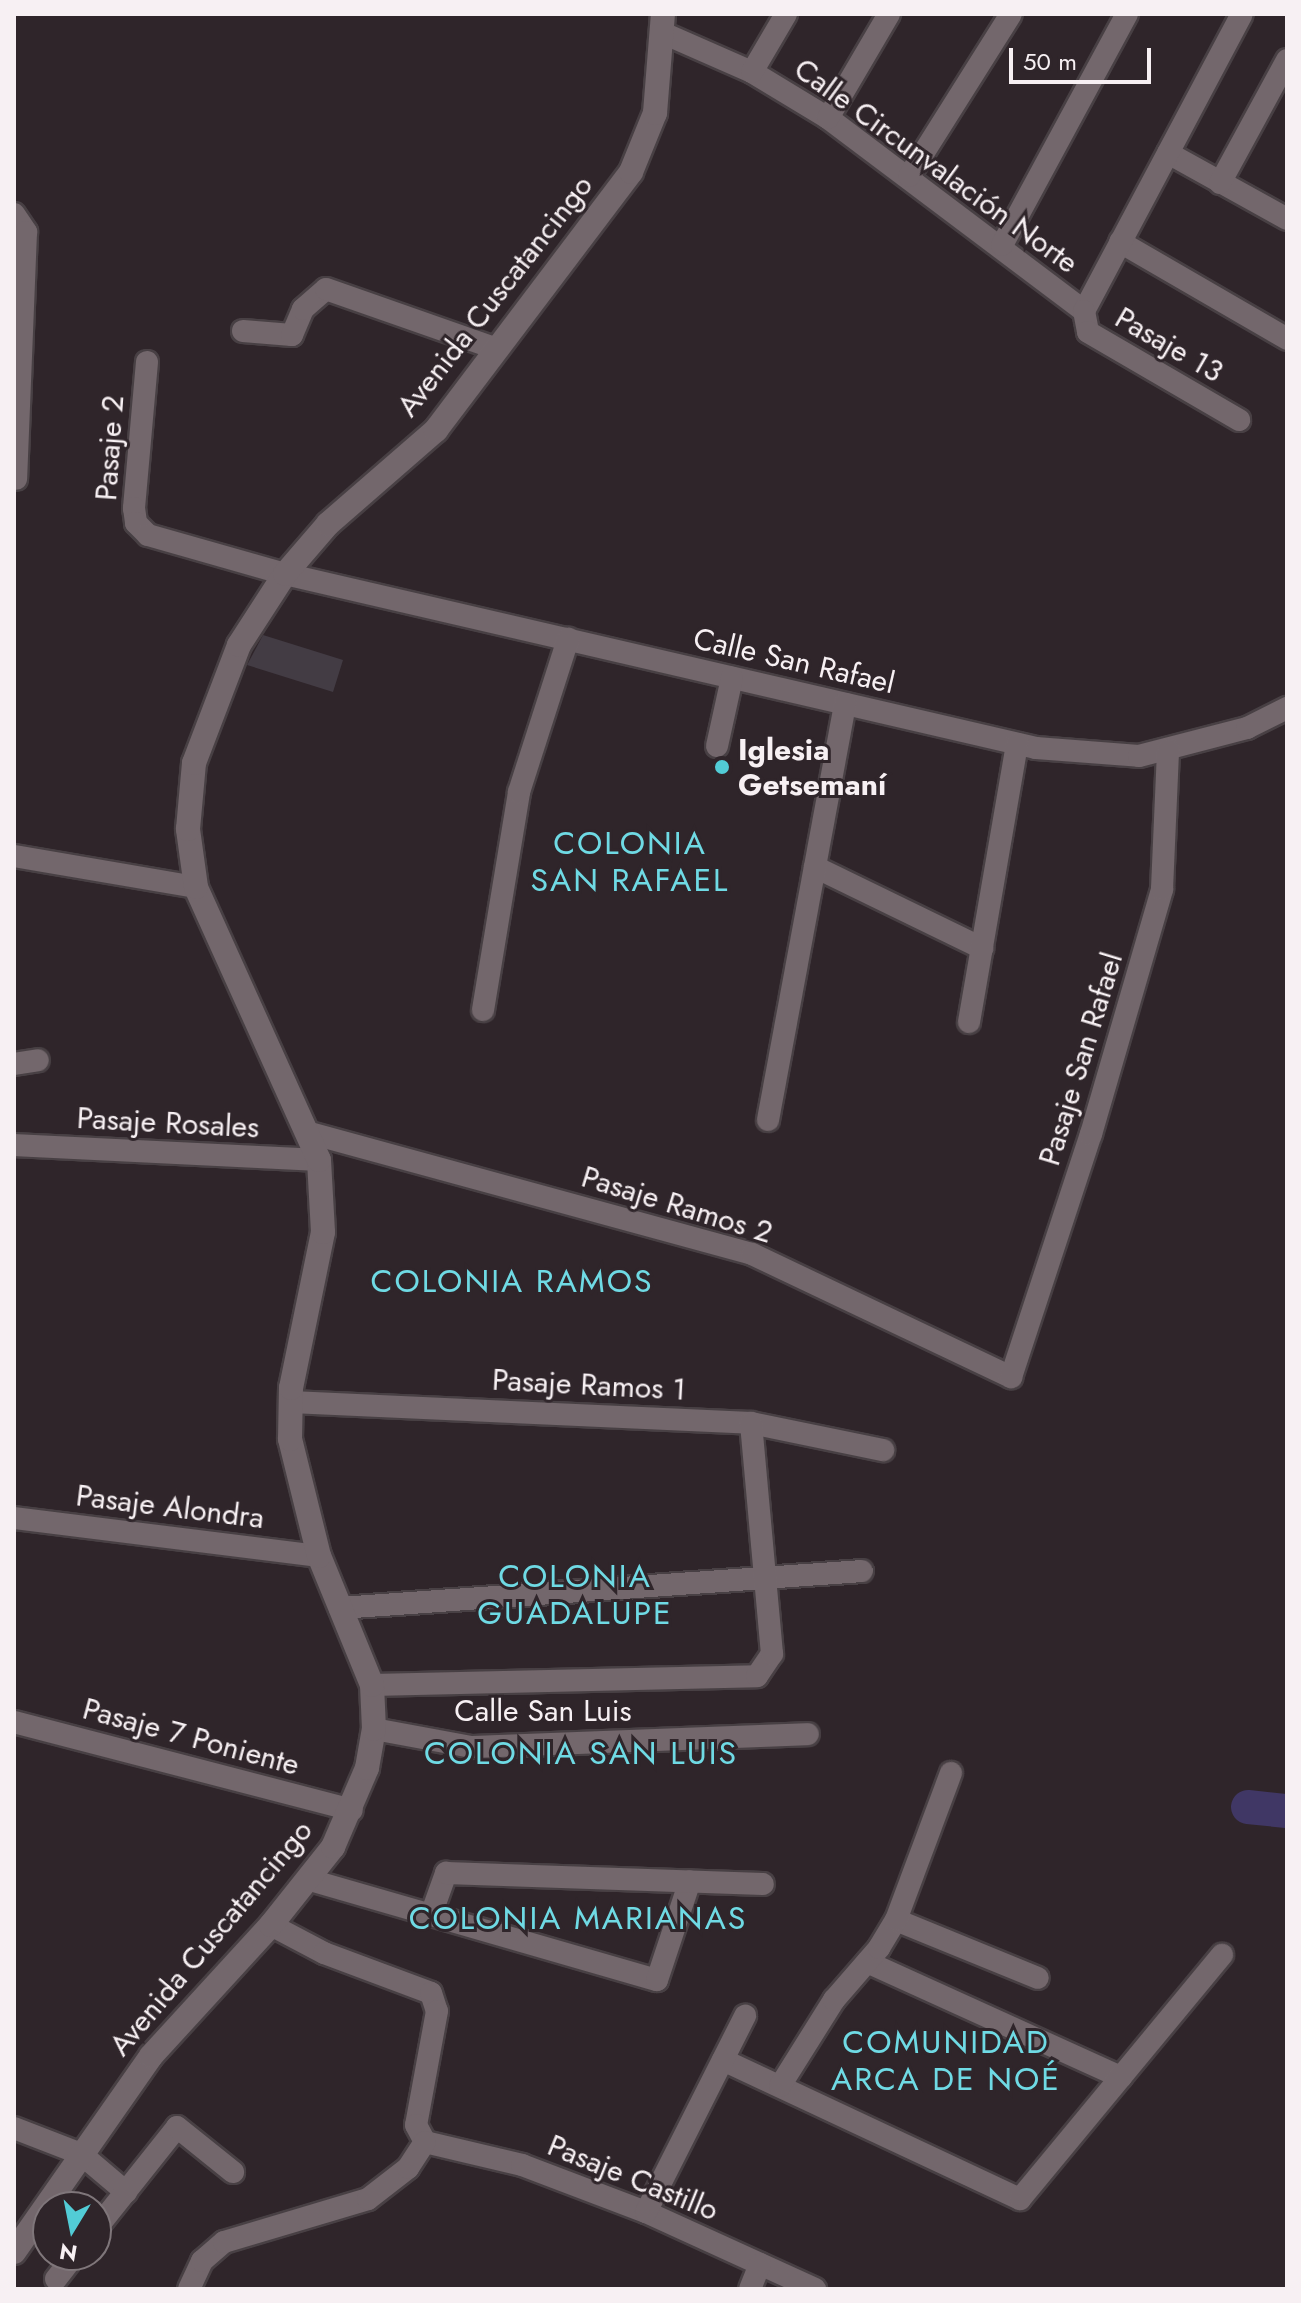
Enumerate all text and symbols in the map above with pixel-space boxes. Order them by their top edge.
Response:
scale bar [1013,32,1155,82]
text: 50 m [1023,44,1077,79]
street label: Calle Circunvalación Norte [787,51,1085,281]
street label: Avenida Cuscatancingo [390,168,600,424]
street label: Pasaje 13 [1109,300,1229,390]
street label: Pasaje 2 [88,394,132,502]
street label: Calle San Rafael [690,620,898,702]
place label: Iglesia Getsemaní [738,732,886,802]
marker: Iglesia Getsemaní [713,758,731,776]
district label: COLONIA SAN RAFAEL [531,825,729,900]
street label: Pasaje San Rafael [1032,948,1130,1170]
street label: Pasaje Rosales [76,1100,260,1146]
street label: Pasaje Ramos 2 [577,1159,777,1251]
district label: COLONIA RAMOS [370,1262,654,1300]
street label: Pasaje Ramos 1 [491,1362,687,1408]
street label: Pasaje Alondra [74,1478,266,1536]
district label: COLONIA GUADALUPE [477,1558,673,1633]
street label: Pasaje 7 Poniente [79,1691,303,1783]
street label: Calle San Luis [454,1693,632,1729]
district label: COLONIA SAN LUIS [424,1734,738,1772]
street label: Avenida Cuscatancingo [102,1813,320,2063]
district label: COLONIA MARIANAS [409,1899,747,1937]
district label: COMUNIDAD ARCA DE NOÉ [831,2024,1061,2099]
street label: Pasaje Castillo [542,2127,724,2229]
north arrow [32,2191,112,2271]
text: N [57,2235,80,2270]

